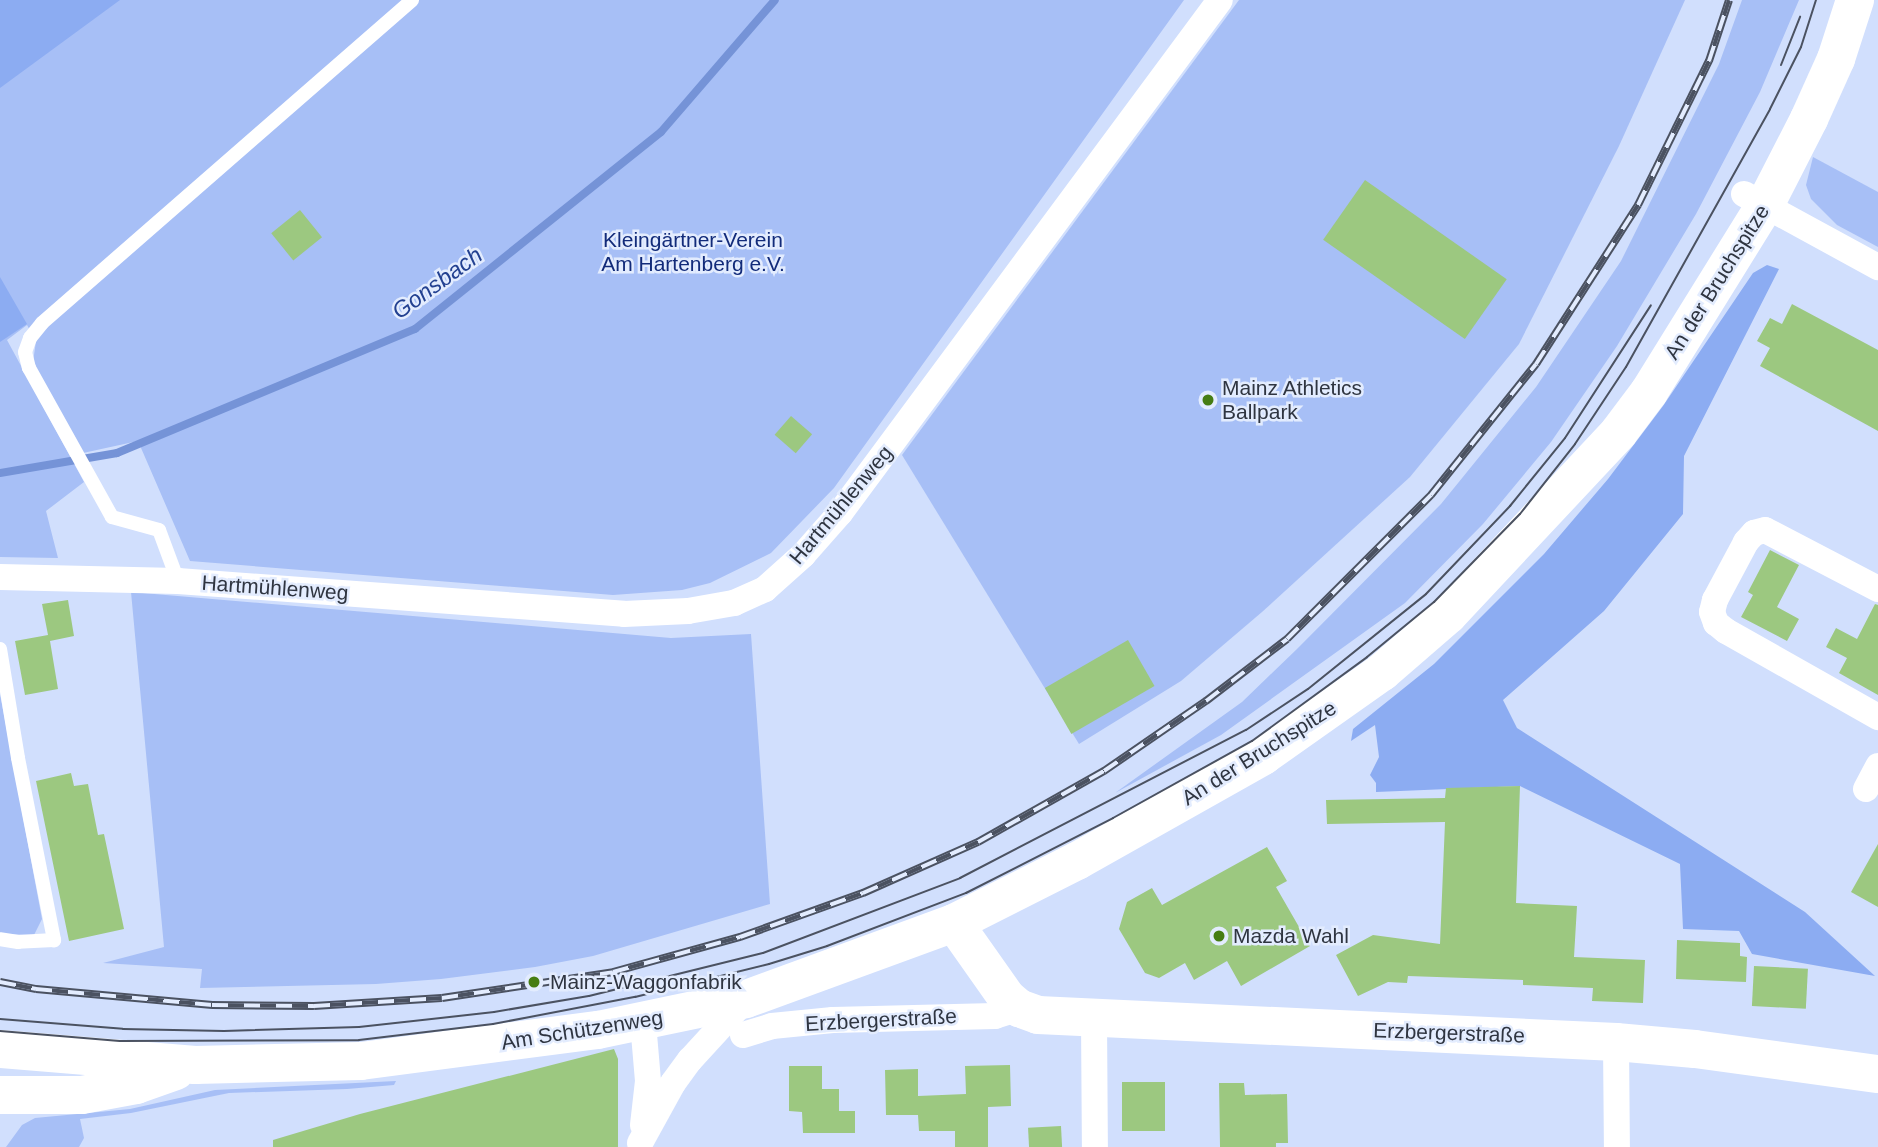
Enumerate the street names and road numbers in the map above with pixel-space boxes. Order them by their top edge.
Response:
street label: An der Bruchspitze [1659,200,1775,364]
street label: Hartmühlenweg [784,441,898,569]
street label: Hartmühlenweg [201,570,349,606]
street label: An der Bruchspitze [1177,695,1341,811]
street label: Erzbergerstraße [805,1003,957,1037]
street label: Am Schützenweg [499,1005,665,1055]
street label: Erzbergerstraße [1373,1018,1525,1048]

